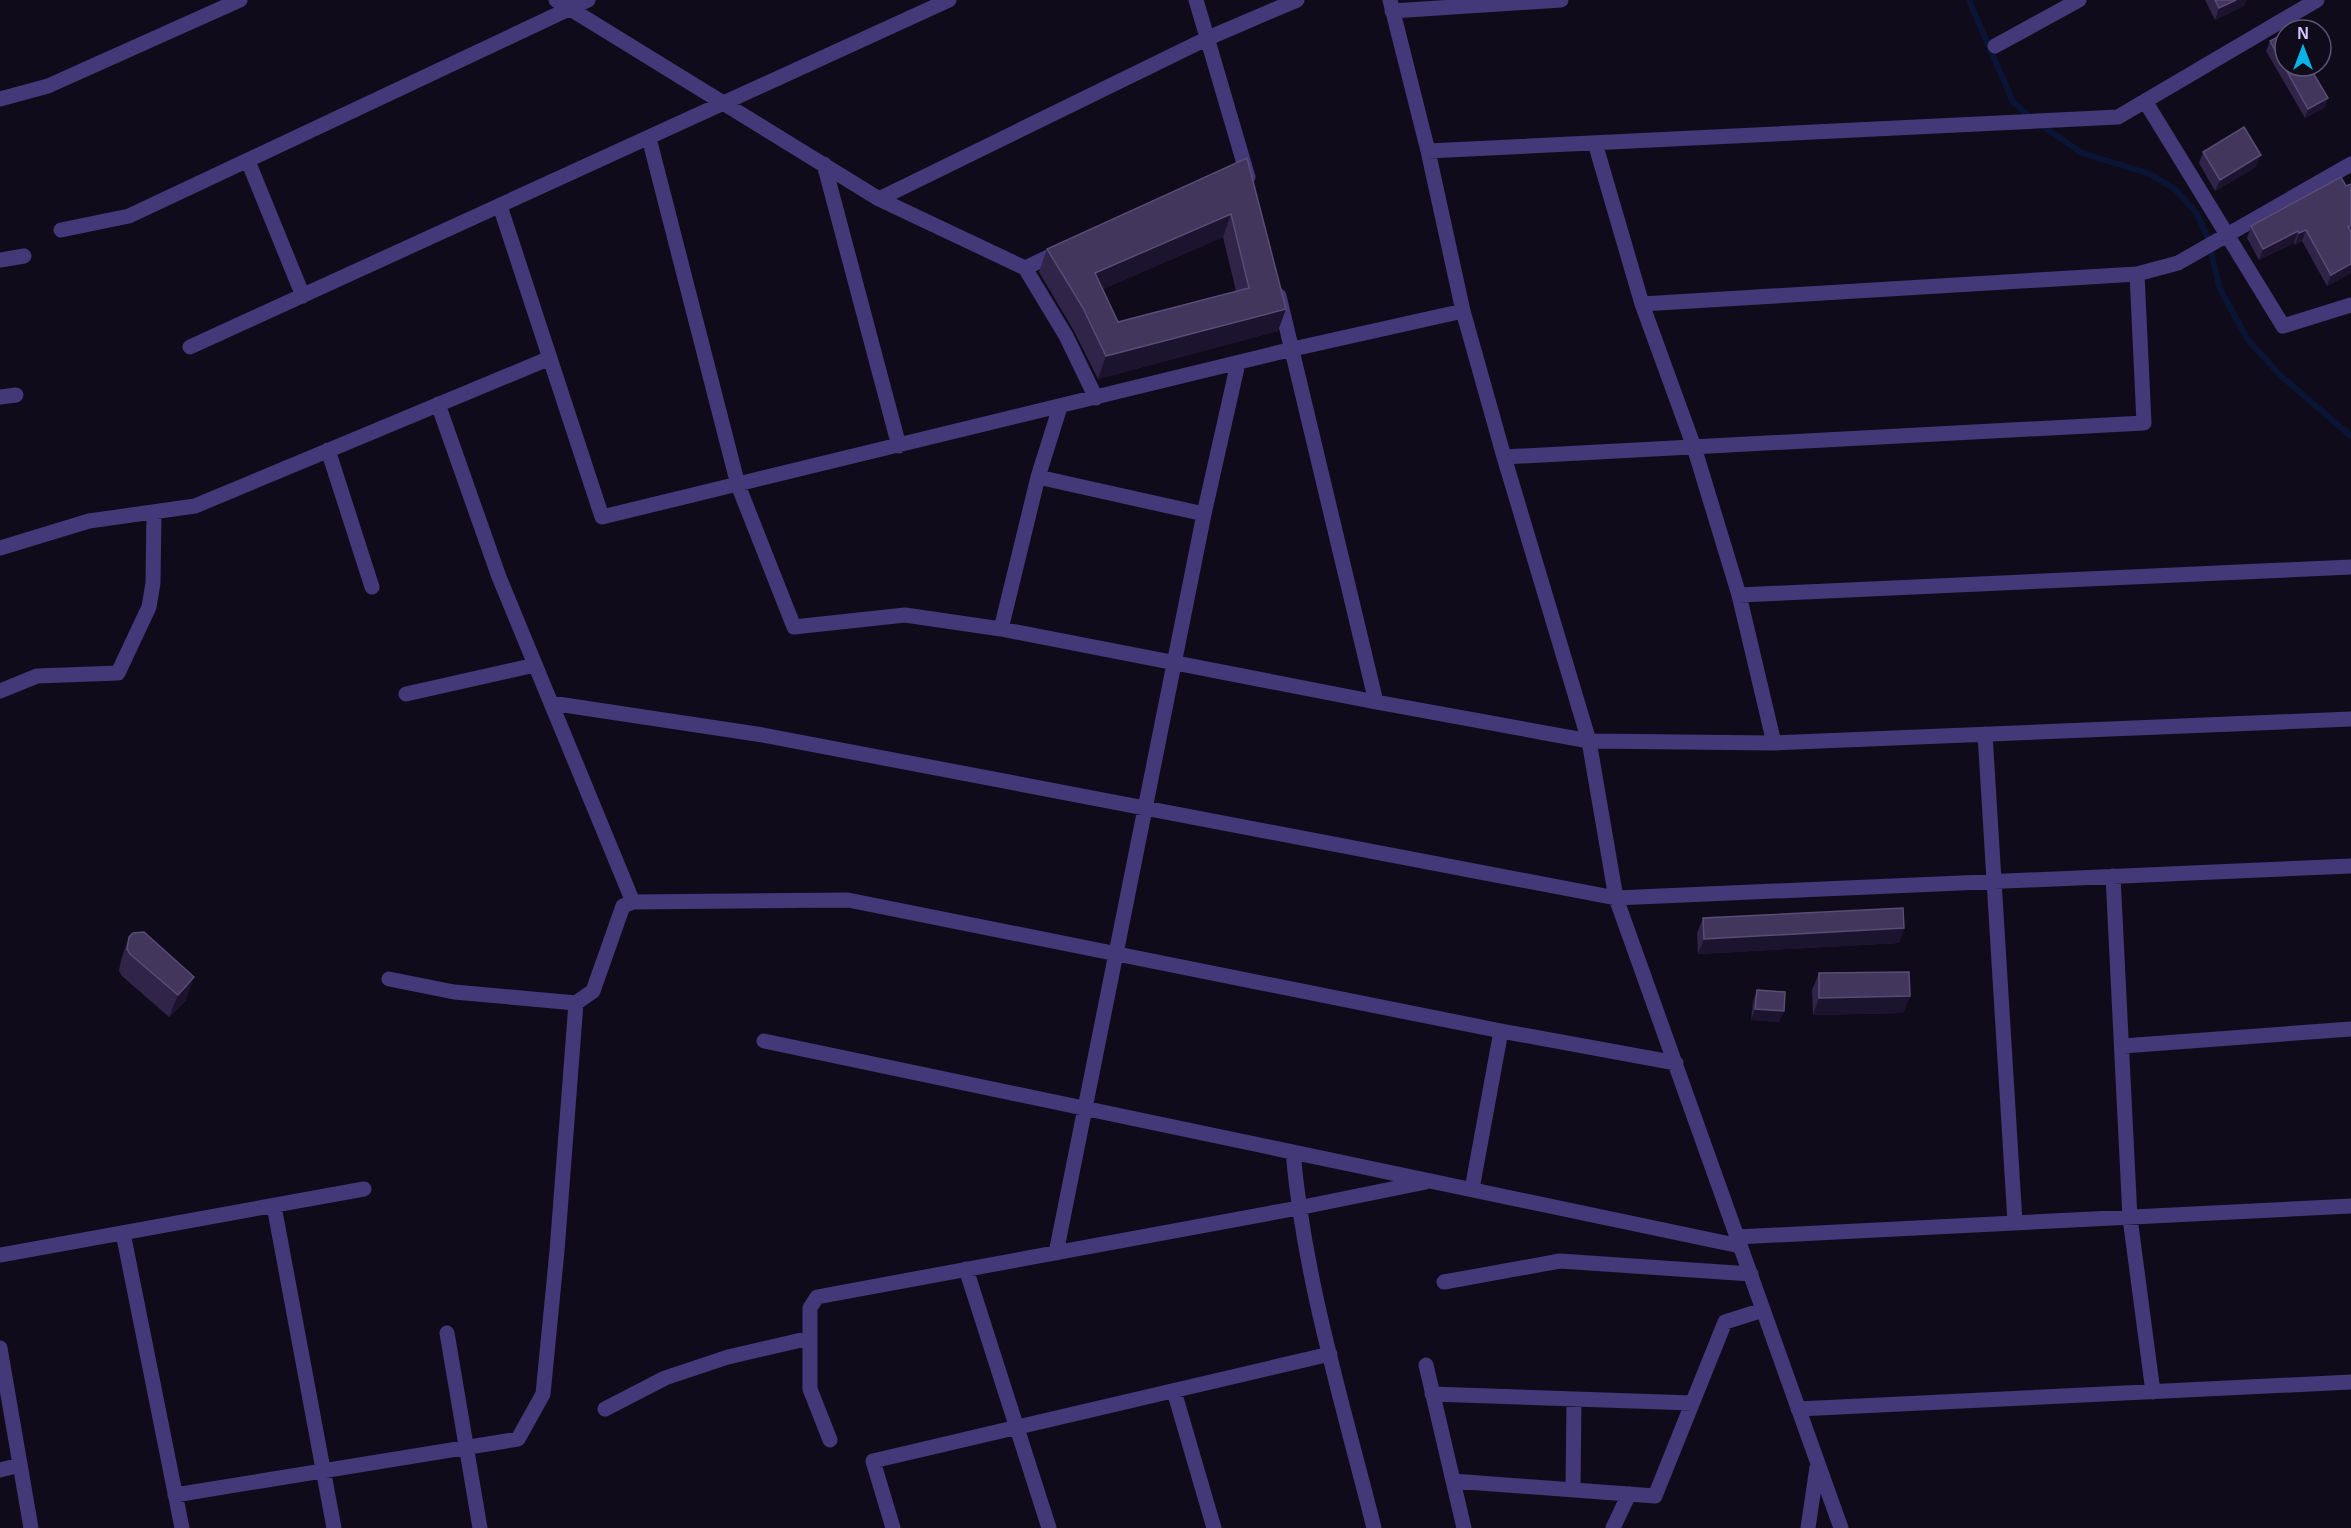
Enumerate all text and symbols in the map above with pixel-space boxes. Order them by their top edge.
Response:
north arrow [2273,18,2333,78]
text: N [2297,25,2309,42]

